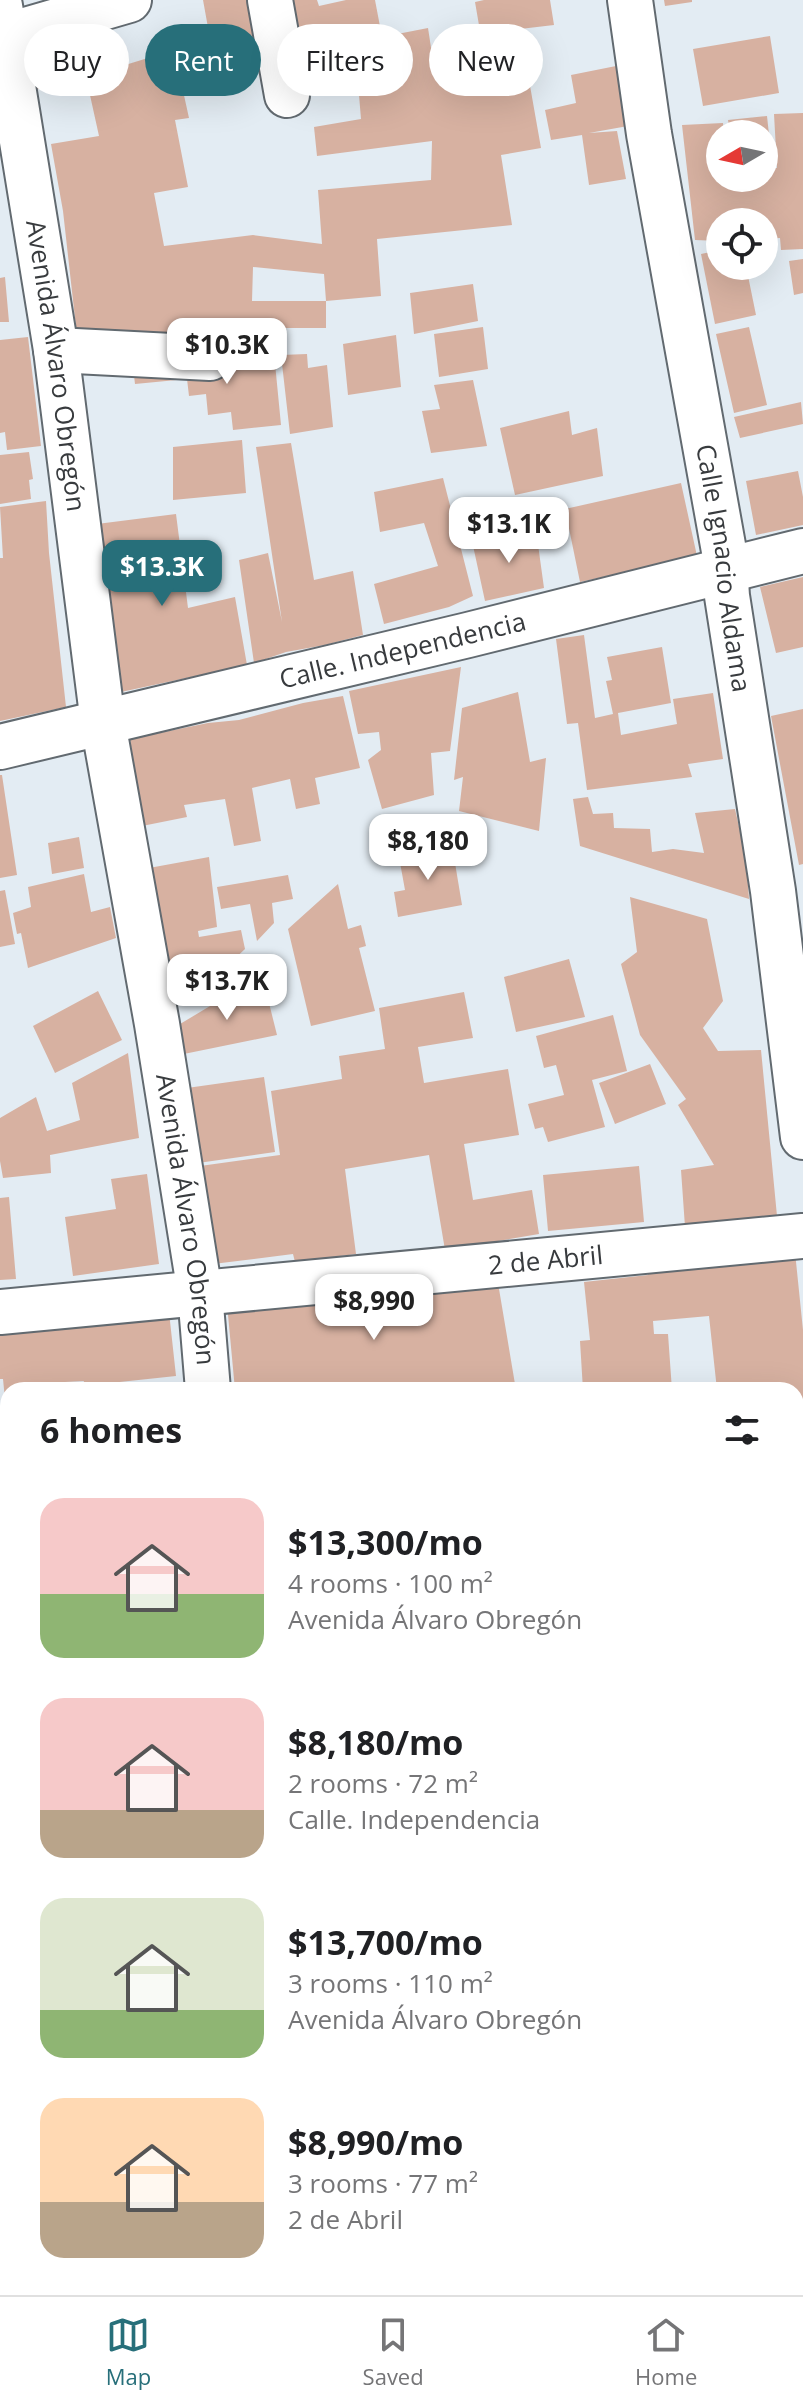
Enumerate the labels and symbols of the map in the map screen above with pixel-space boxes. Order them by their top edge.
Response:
north arrow [706,120,778,192]
street label: Avenida Álvaro Obregón [18,217,95,514]
pin: $10.3K [162,318,292,386]
street label: Calle Ignacio Aldama [688,441,761,695]
pin: $13.1K [444,497,574,565]
pin: $13.3K [97,540,227,608]
street label: Calle. Independencia [275,602,529,697]
pin: $8,180 [363,814,493,882]
pin: $13.7K [162,954,292,1022]
street label: Avenida Álvaro Obregón [148,1071,225,1367]
street label: 2 de Abril [486,1236,604,1283]
pin: $8,990 [309,1274,439,1342]

